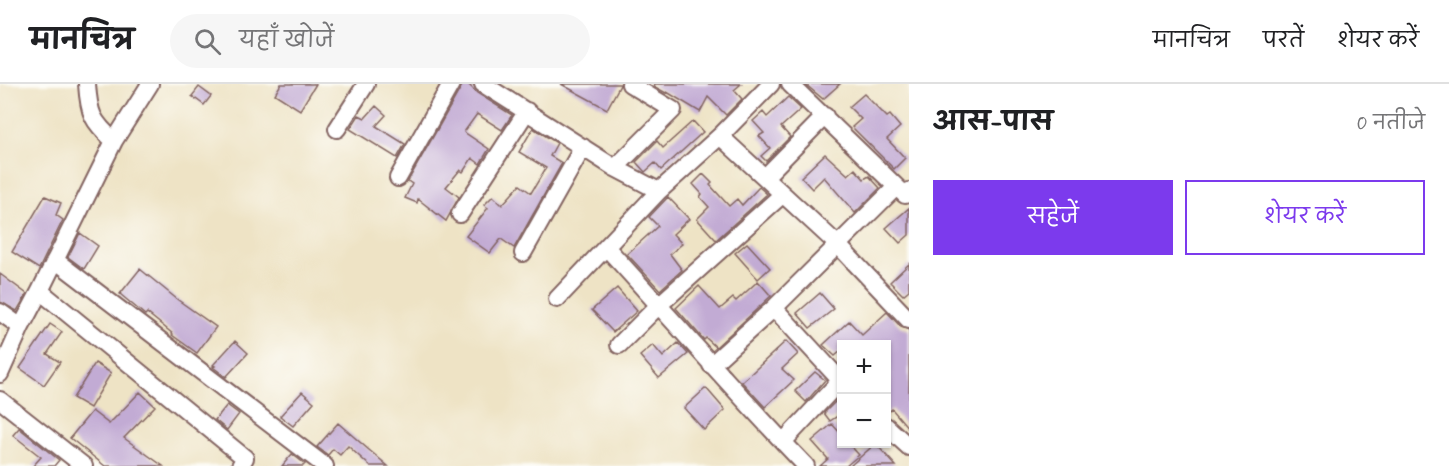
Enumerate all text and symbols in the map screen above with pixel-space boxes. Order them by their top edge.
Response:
search box [170,14,590,68]
text: मानचित्र [30,23,134,60]
icon: search [191,25,224,58]
text: यहाँ खोजें [239,27,334,55]
text: मानचित्र [1153,27,1230,55]
text: परतें [1263,27,1304,55]
text: शेयर करें [1337,27,1419,55]
text: आस-पास [933,106,1053,140]
text: 0 नतीजे [1357,110,1425,137]
button: सहेजें [933,180,1173,255]
button: शेयर करें [1185,180,1425,255]
map controls [837,340,891,448]
button: + [837,340,891,394]
button: − [837,394,891,448]

